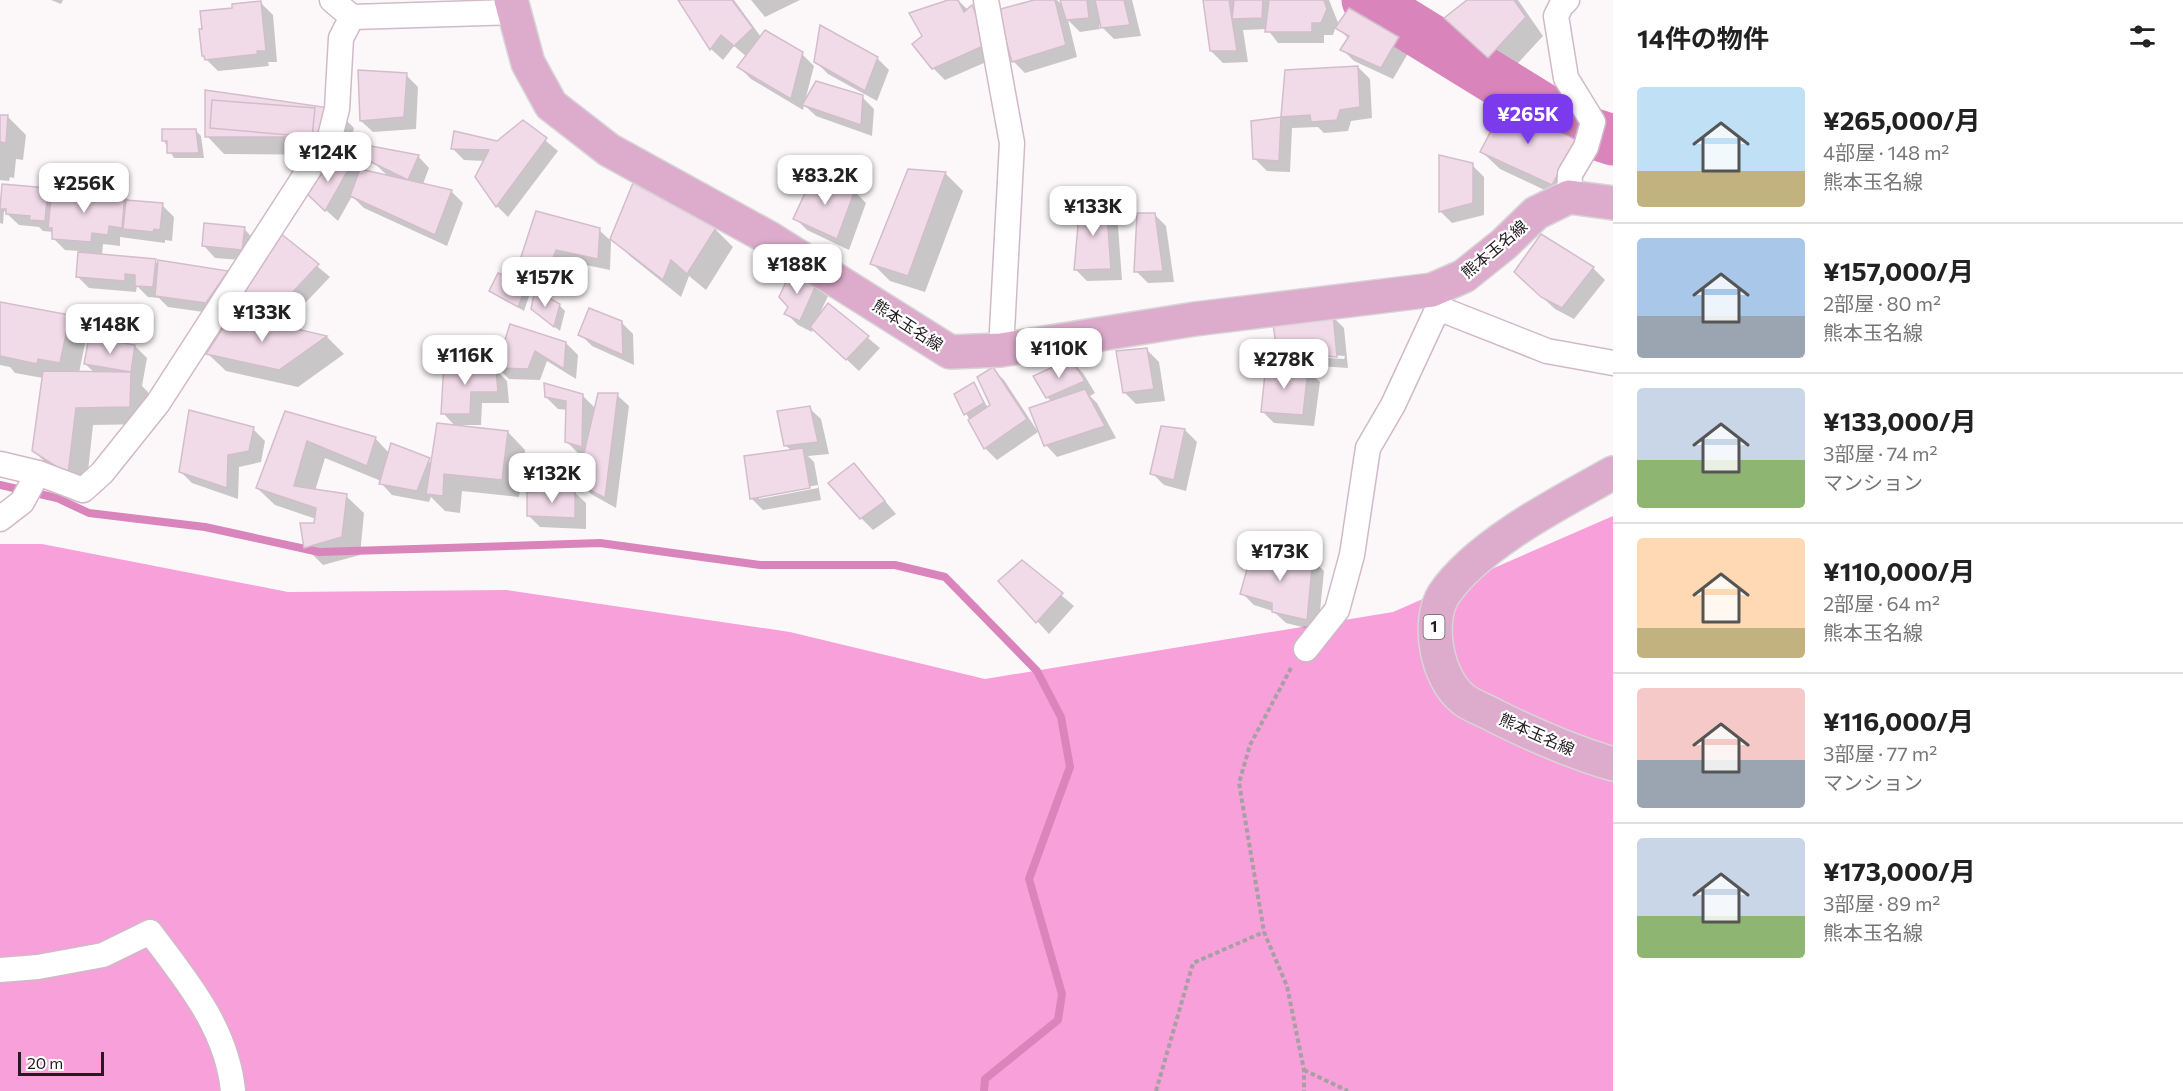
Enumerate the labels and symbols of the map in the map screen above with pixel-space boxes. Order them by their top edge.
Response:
pin: ¥265K [1486,94,1570,145]
pin: ¥124K [286,132,370,183]
pin: ¥83.2K [776,155,874,206]
pin: ¥256K [42,163,126,214]
pin: ¥133K [1051,186,1135,237]
street label: 熊本玉名線 [1457,216,1530,282]
pin: ¥188K [755,244,839,295]
pin: ¥157K [503,257,587,308]
pin: ¥133K [220,292,304,343]
street label: 熊本玉名線 [870,295,947,354]
pin: ¥148K [68,304,152,355]
pin: ¥110K [1017,328,1101,379]
pin: ¥116K [423,335,507,386]
pin: ¥278K [1242,339,1326,390]
pin: ¥132K [510,453,594,504]
pin: ¥173K [1238,531,1322,582]
road number: 1 [1424,615,1444,639]
street label: 熊本玉名線 [1497,709,1578,758]
scale bar [18,1049,104,1076]

